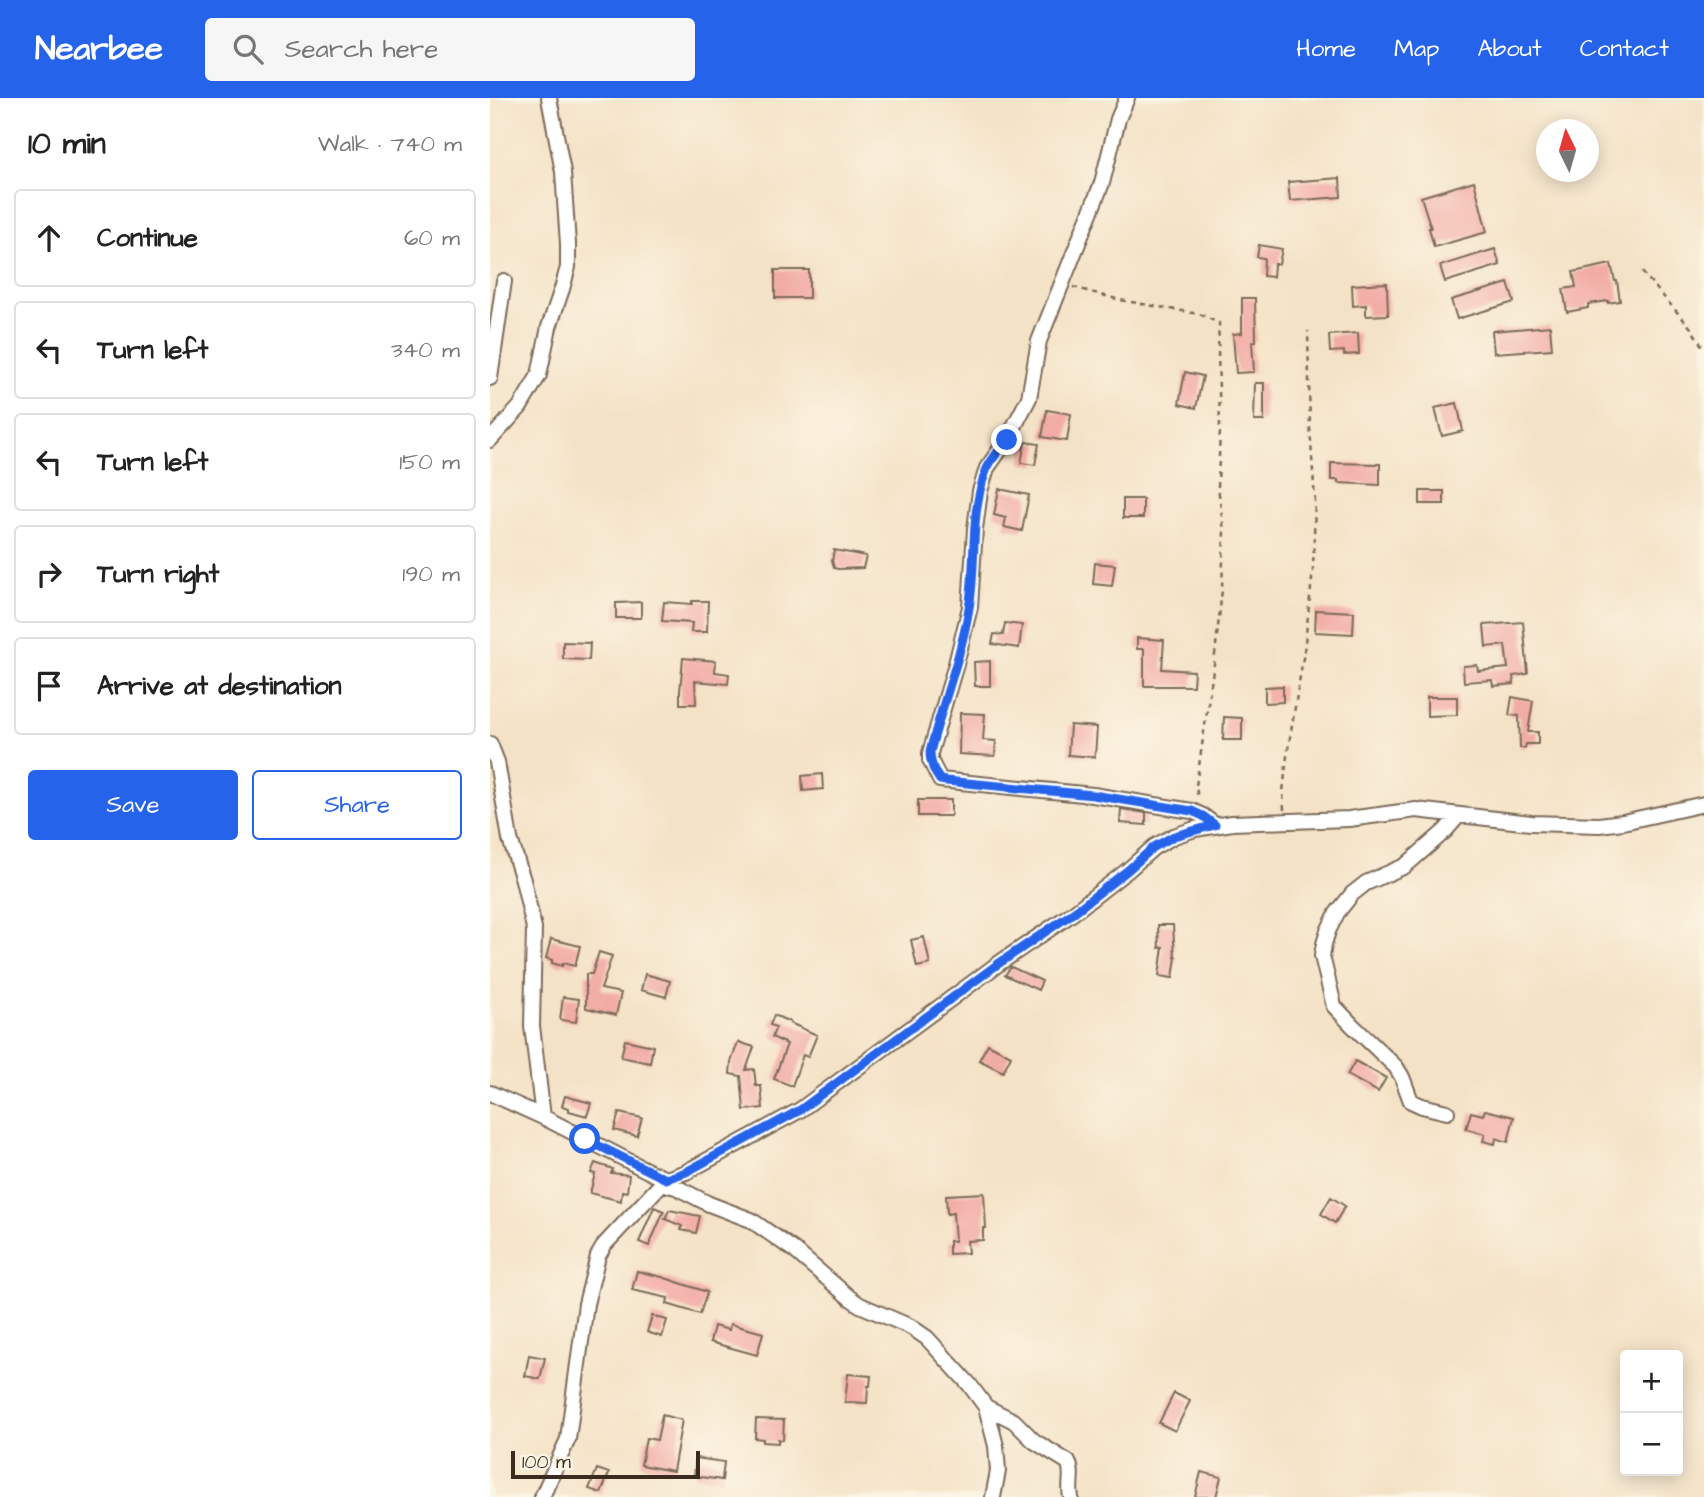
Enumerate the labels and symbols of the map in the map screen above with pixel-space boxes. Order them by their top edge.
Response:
north arrow [1536,119,1599,182]
route end [991,424,1022,455]
route start [569,1123,600,1154]
scale bar [511,1448,700,1480]

